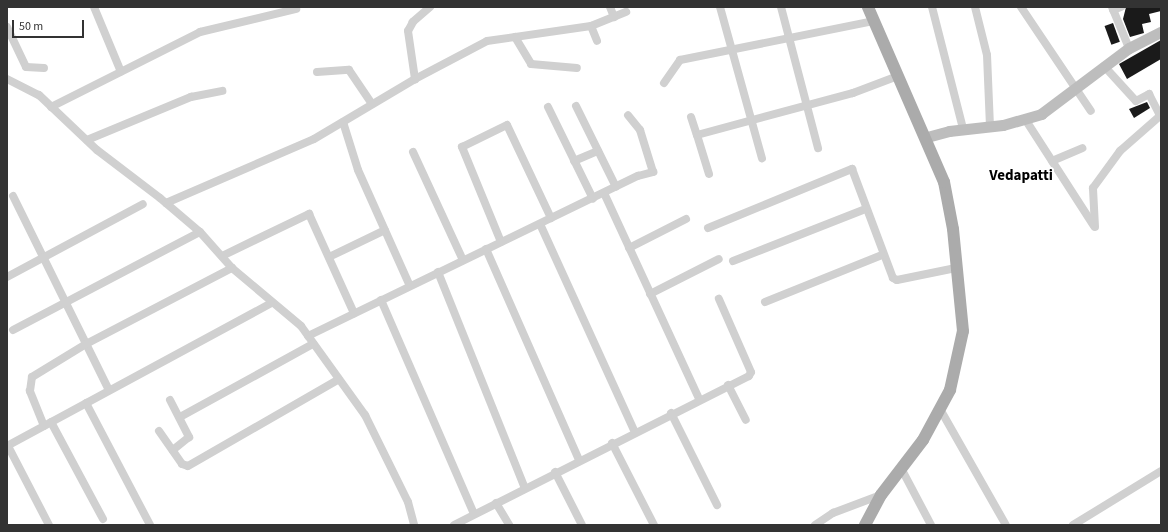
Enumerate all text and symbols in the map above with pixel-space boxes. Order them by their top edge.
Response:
scale bar [14,12,86,38]
text: 50 m [19,18,43,35]
district label: Vedapatti [989,167,1053,185]

